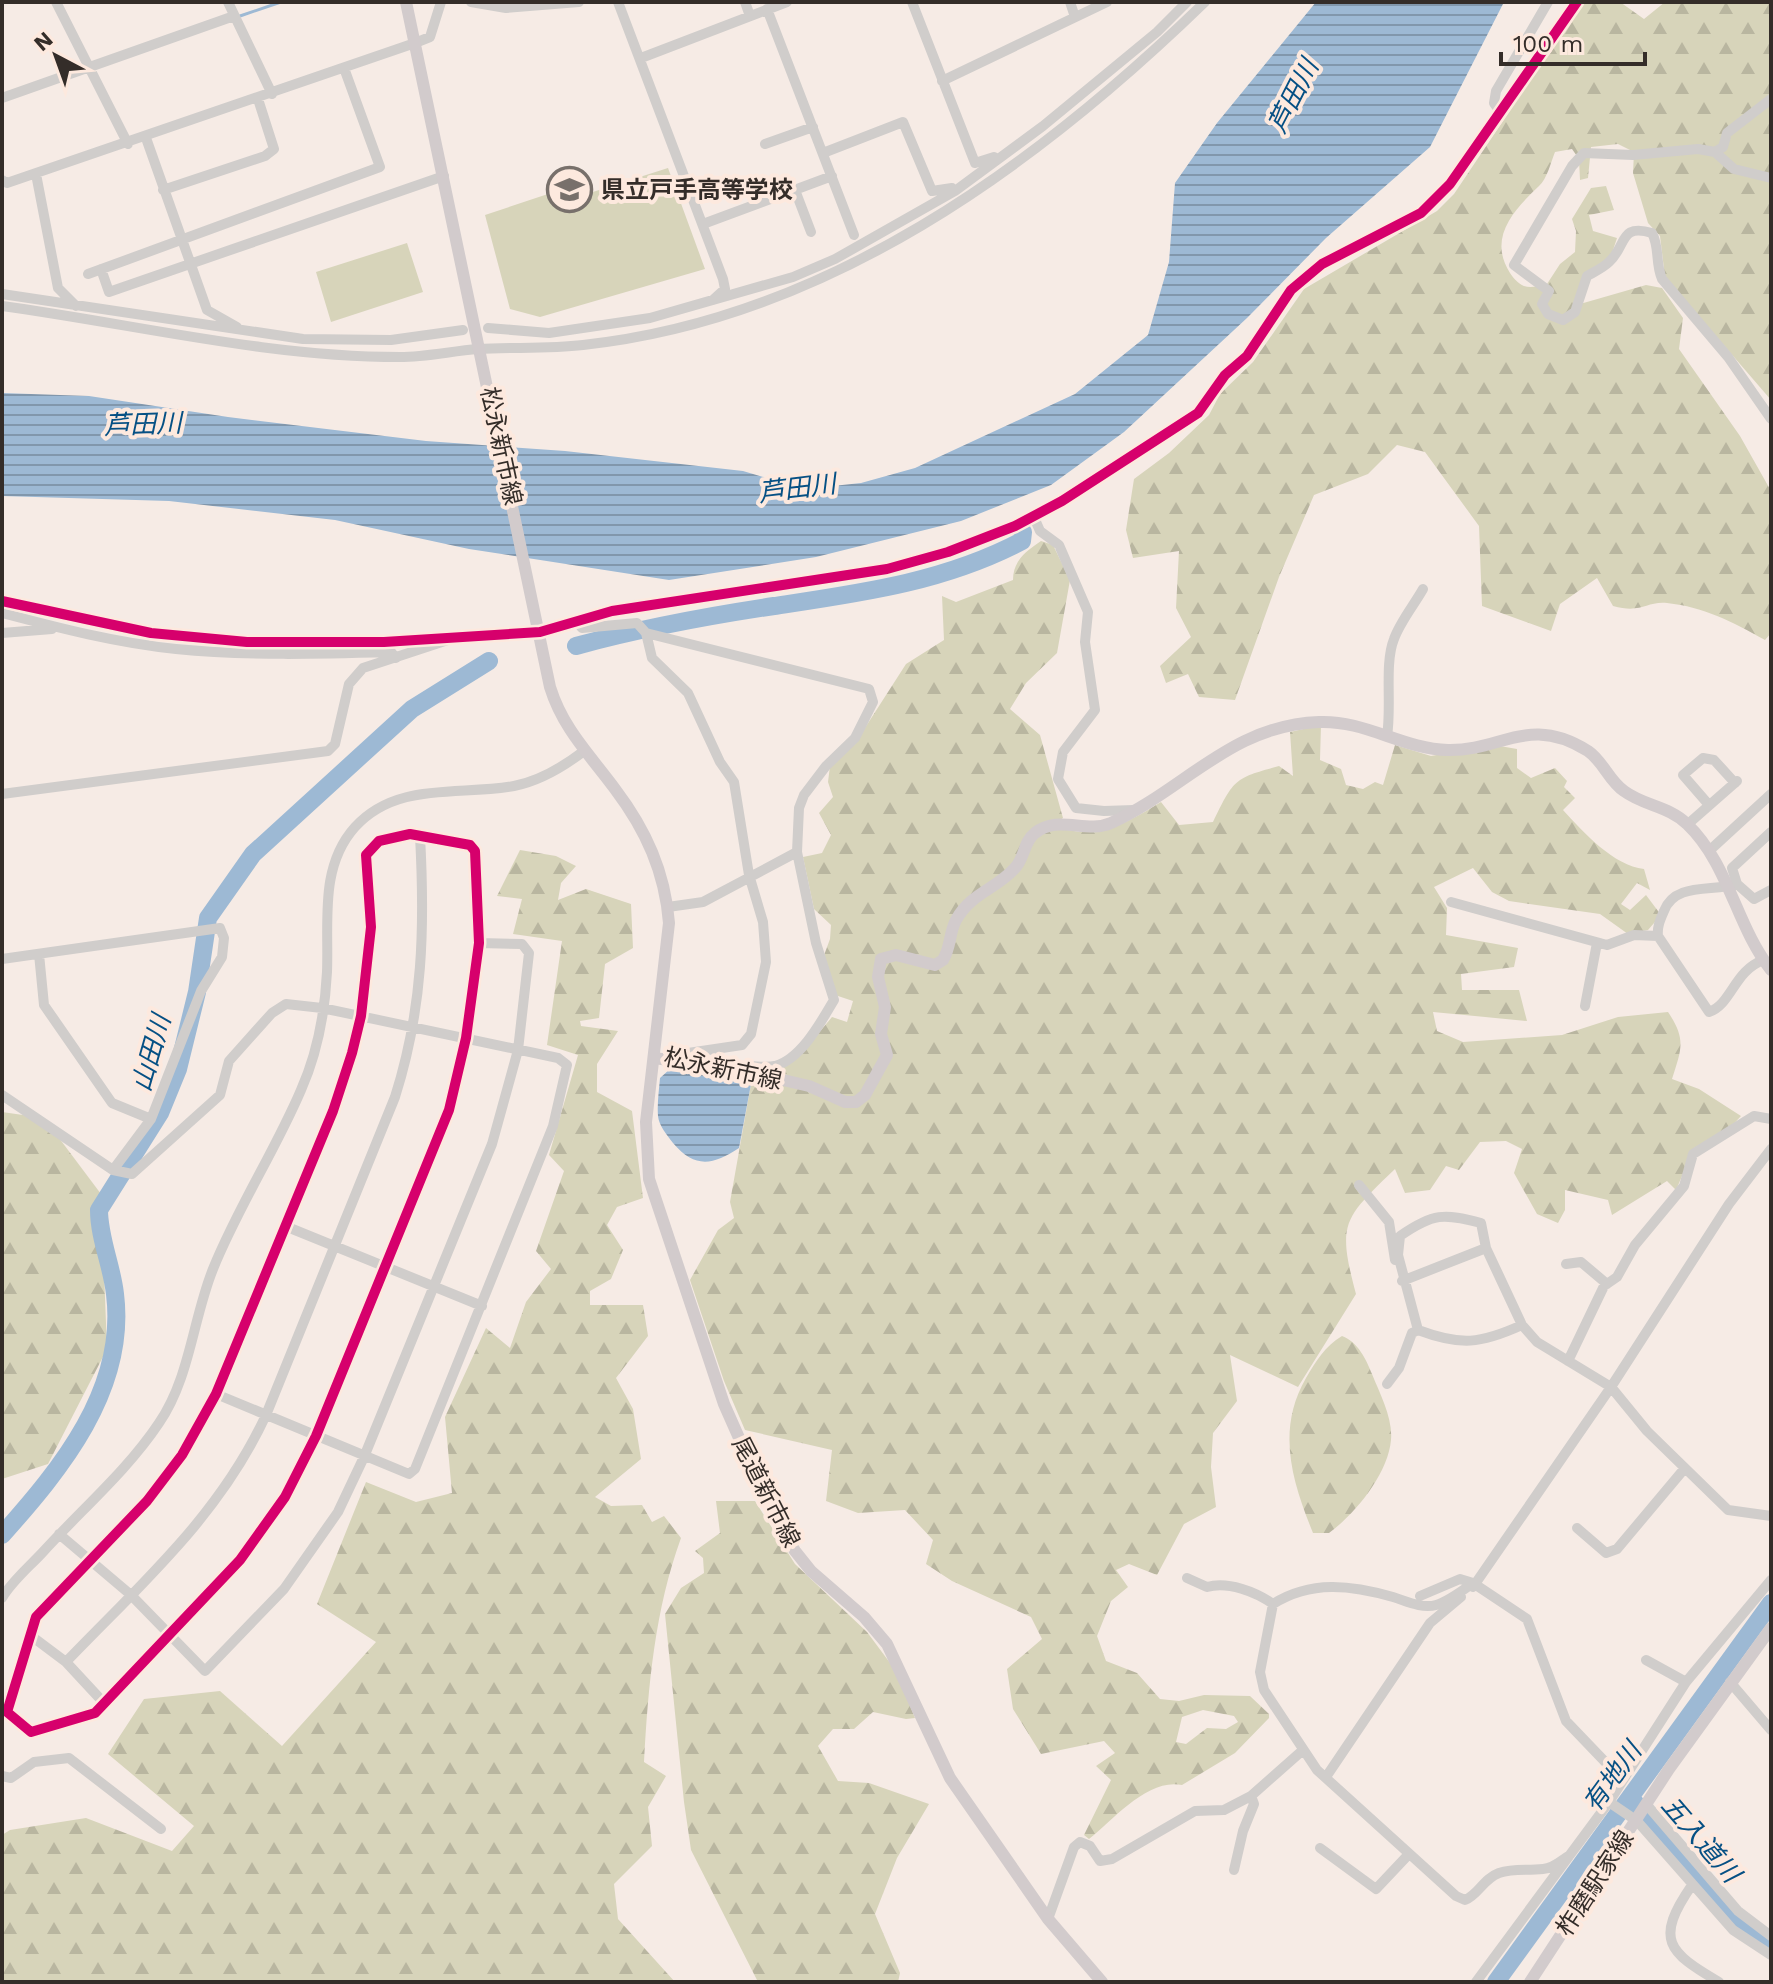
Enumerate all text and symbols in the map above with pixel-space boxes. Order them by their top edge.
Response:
north arrow [16,16,96,96]
scale bar [1501,16,1645,66]
text: N [29,26,58,56]
text: 100 m [1513,30,1583,58]
water label: 芦田川 [1262,52,1325,138]
school or university icon: 県立戸手高等学校 [546,166,594,214]
place label: 県立戸手高等学校 [601,176,793,204]
street label: 松永新市線 [475,384,527,508]
water label: 芦田川 [103,408,185,440]
water label: 芦田川 [756,468,841,508]
water label: 山田川 [126,1008,177,1095]
street label: 松永新市線 [661,1043,785,1095]
street label: 尾道新市線 [726,1432,806,1552]
water label: 有地川 [1577,1734,1649,1817]
water label: 五入道川 [1656,1790,1748,1890]
street label: 柞磨駅家線 [1551,1825,1639,1941]

